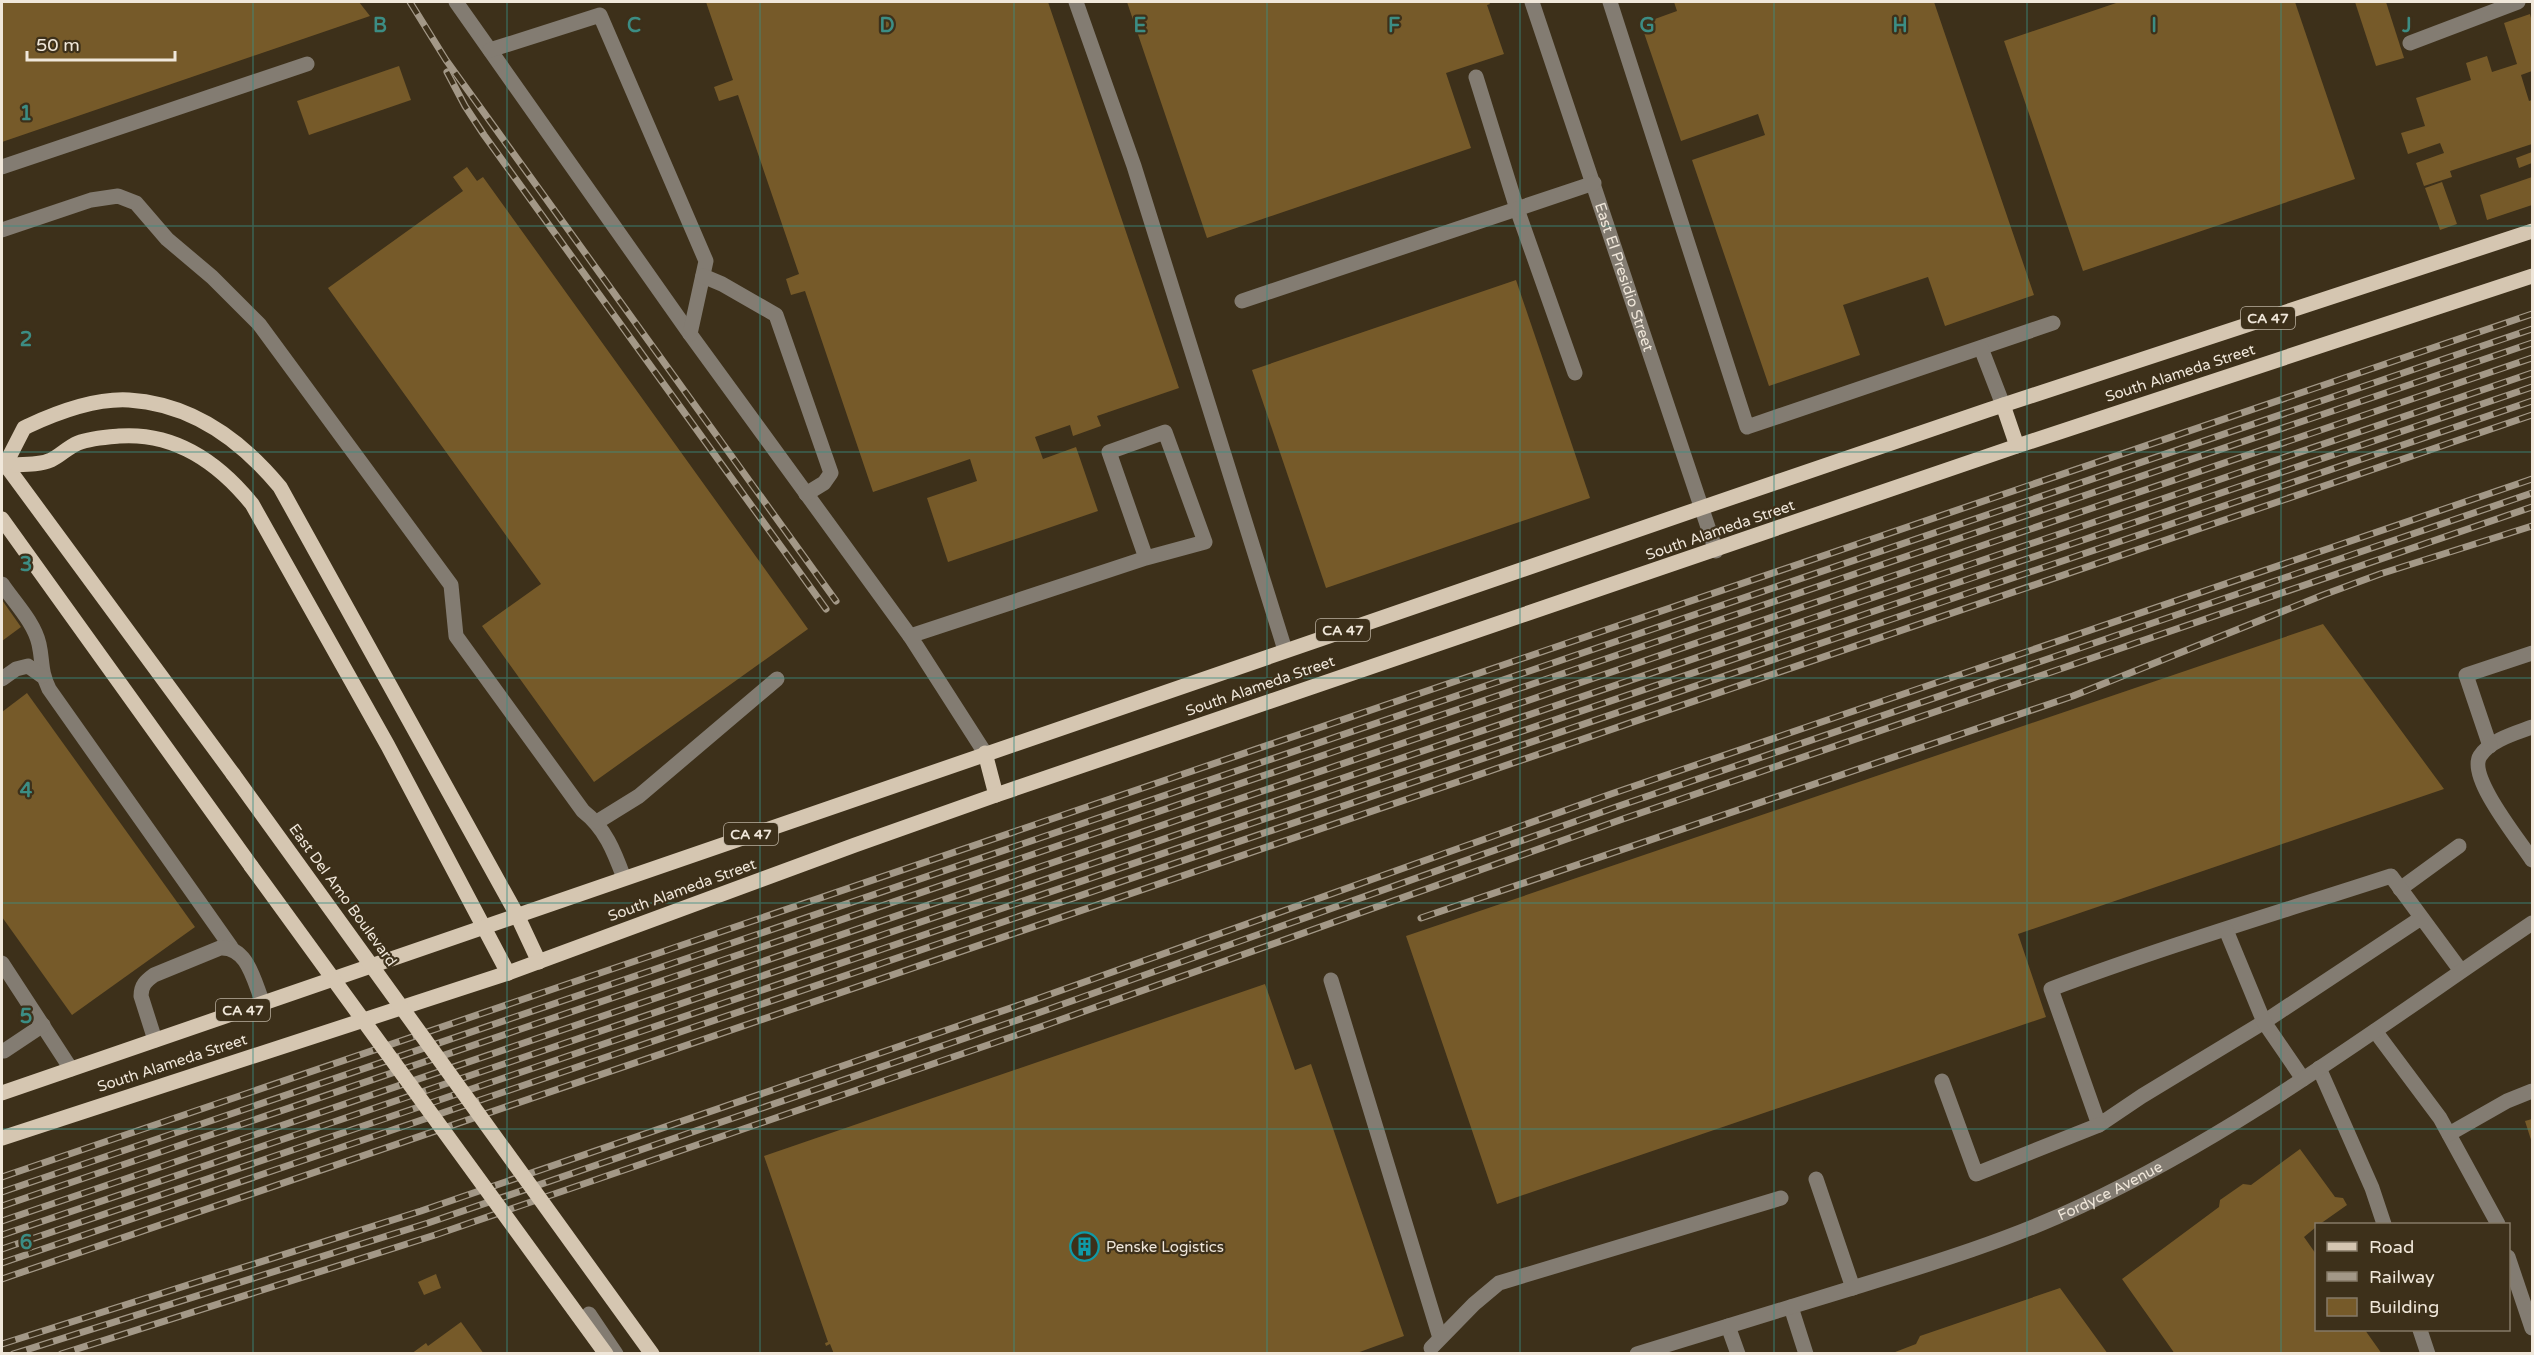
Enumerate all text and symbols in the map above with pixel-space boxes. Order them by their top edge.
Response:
text: B [373,14,387,38]
text: C [627,14,641,38]
text: D [879,14,895,38]
text: E [1134,14,1147,38]
text: F [1388,14,1400,38]
text: G [1639,14,1655,38]
text: H [1892,14,1908,38]
text: I [2151,14,2157,38]
text: J [2401,14,2412,38]
scale bar [27,24,176,62]
text: 50 m [36,34,80,56]
text: 1 [20,102,32,126]
street label: East El Presidio Street [1591,200,1658,354]
road number: CA 47 [2241,307,2295,329]
text: 2 [20,328,32,352]
street label: South Alameda Street [2103,340,2257,406]
street label: South Alameda Street [1643,496,1797,564]
text: 3 [20,553,32,577]
road number: CA 47 [1316,619,1370,641]
street label: South Alameda Street [1183,652,1337,720]
text: 4 [20,779,33,803]
street label: East Del Amo Boulevard [285,820,401,970]
road number: CA 47 [724,823,778,845]
street label: South Alameda Street [605,855,759,925]
road number: CA 47 [216,999,270,1021]
text: 5 [20,1005,32,1029]
street label: South Alameda Street [95,1030,249,1096]
street label: Fordyce Avenue [2055,1157,2166,1224]
legend [2315,1223,2510,1331]
text: 6 [20,1231,32,1255]
building icon: Penske Logistics [1069,1231,1101,1263]
text: Road [2369,1236,2414,1258]
place label: Penske Logistics [1106,1238,1224,1256]
text: Railway [2369,1266,2435,1288]
text: Building [2369,1296,2439,1318]

